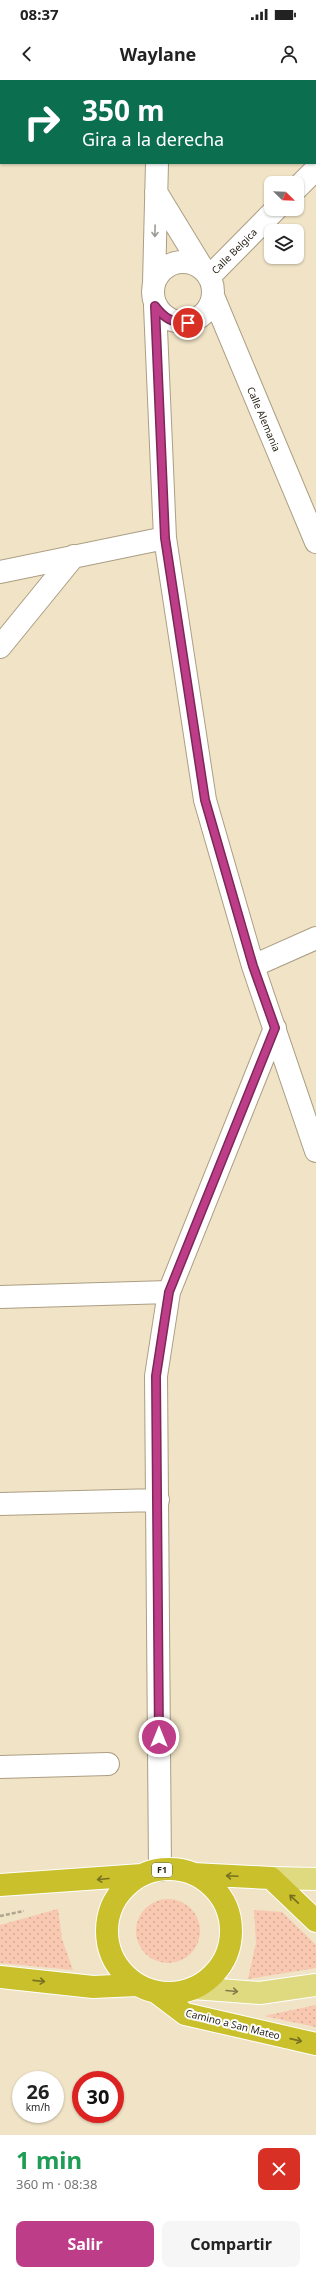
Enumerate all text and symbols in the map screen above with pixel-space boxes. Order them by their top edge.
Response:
text: 08:37 [20,4,59,24]
text: Waylane [120,42,196,66]
icon: back [16,43,38,65]
icon: person [278,43,300,65]
text: 350 m [82,91,165,129]
icon: right [16,96,68,148]
text: Gira a la derecha [82,127,224,151]
north arrow [264,176,304,216]
map controls [264,176,304,264]
one-way arrow [151,224,159,237]
button: layers [264,224,304,264]
street label: Calle Belgica [208,225,260,277]
pin [171,306,205,340]
icon: arrive [177,312,199,334]
street label: Calle Alemania [244,384,284,454]
position arrow [138,1716,180,1758]
road number: F1 [152,1863,172,1877]
one-way arrow [226,1873,239,1880]
one-way arrow [97,1875,110,1882]
one-way arrow [289,1895,299,1904]
one-way arrow [32,1978,45,1985]
one-way arrow [225,1988,238,1995]
street label: Camino a San Mateo [184,2006,282,2042]
one-way arrow [289,2036,302,2044]
speed limit sign: 30 [72,2071,124,2123]
text: 26 [27,2078,49,2105]
text: km/h [26,2100,50,2114]
text: 1 min [16,2143,82,2176]
button: close [258,2148,300,2190]
text: 360 m · 08:38 [16,2175,97,2193]
button: Salir [16,2221,154,2267]
button: Compartir [162,2221,300,2267]

